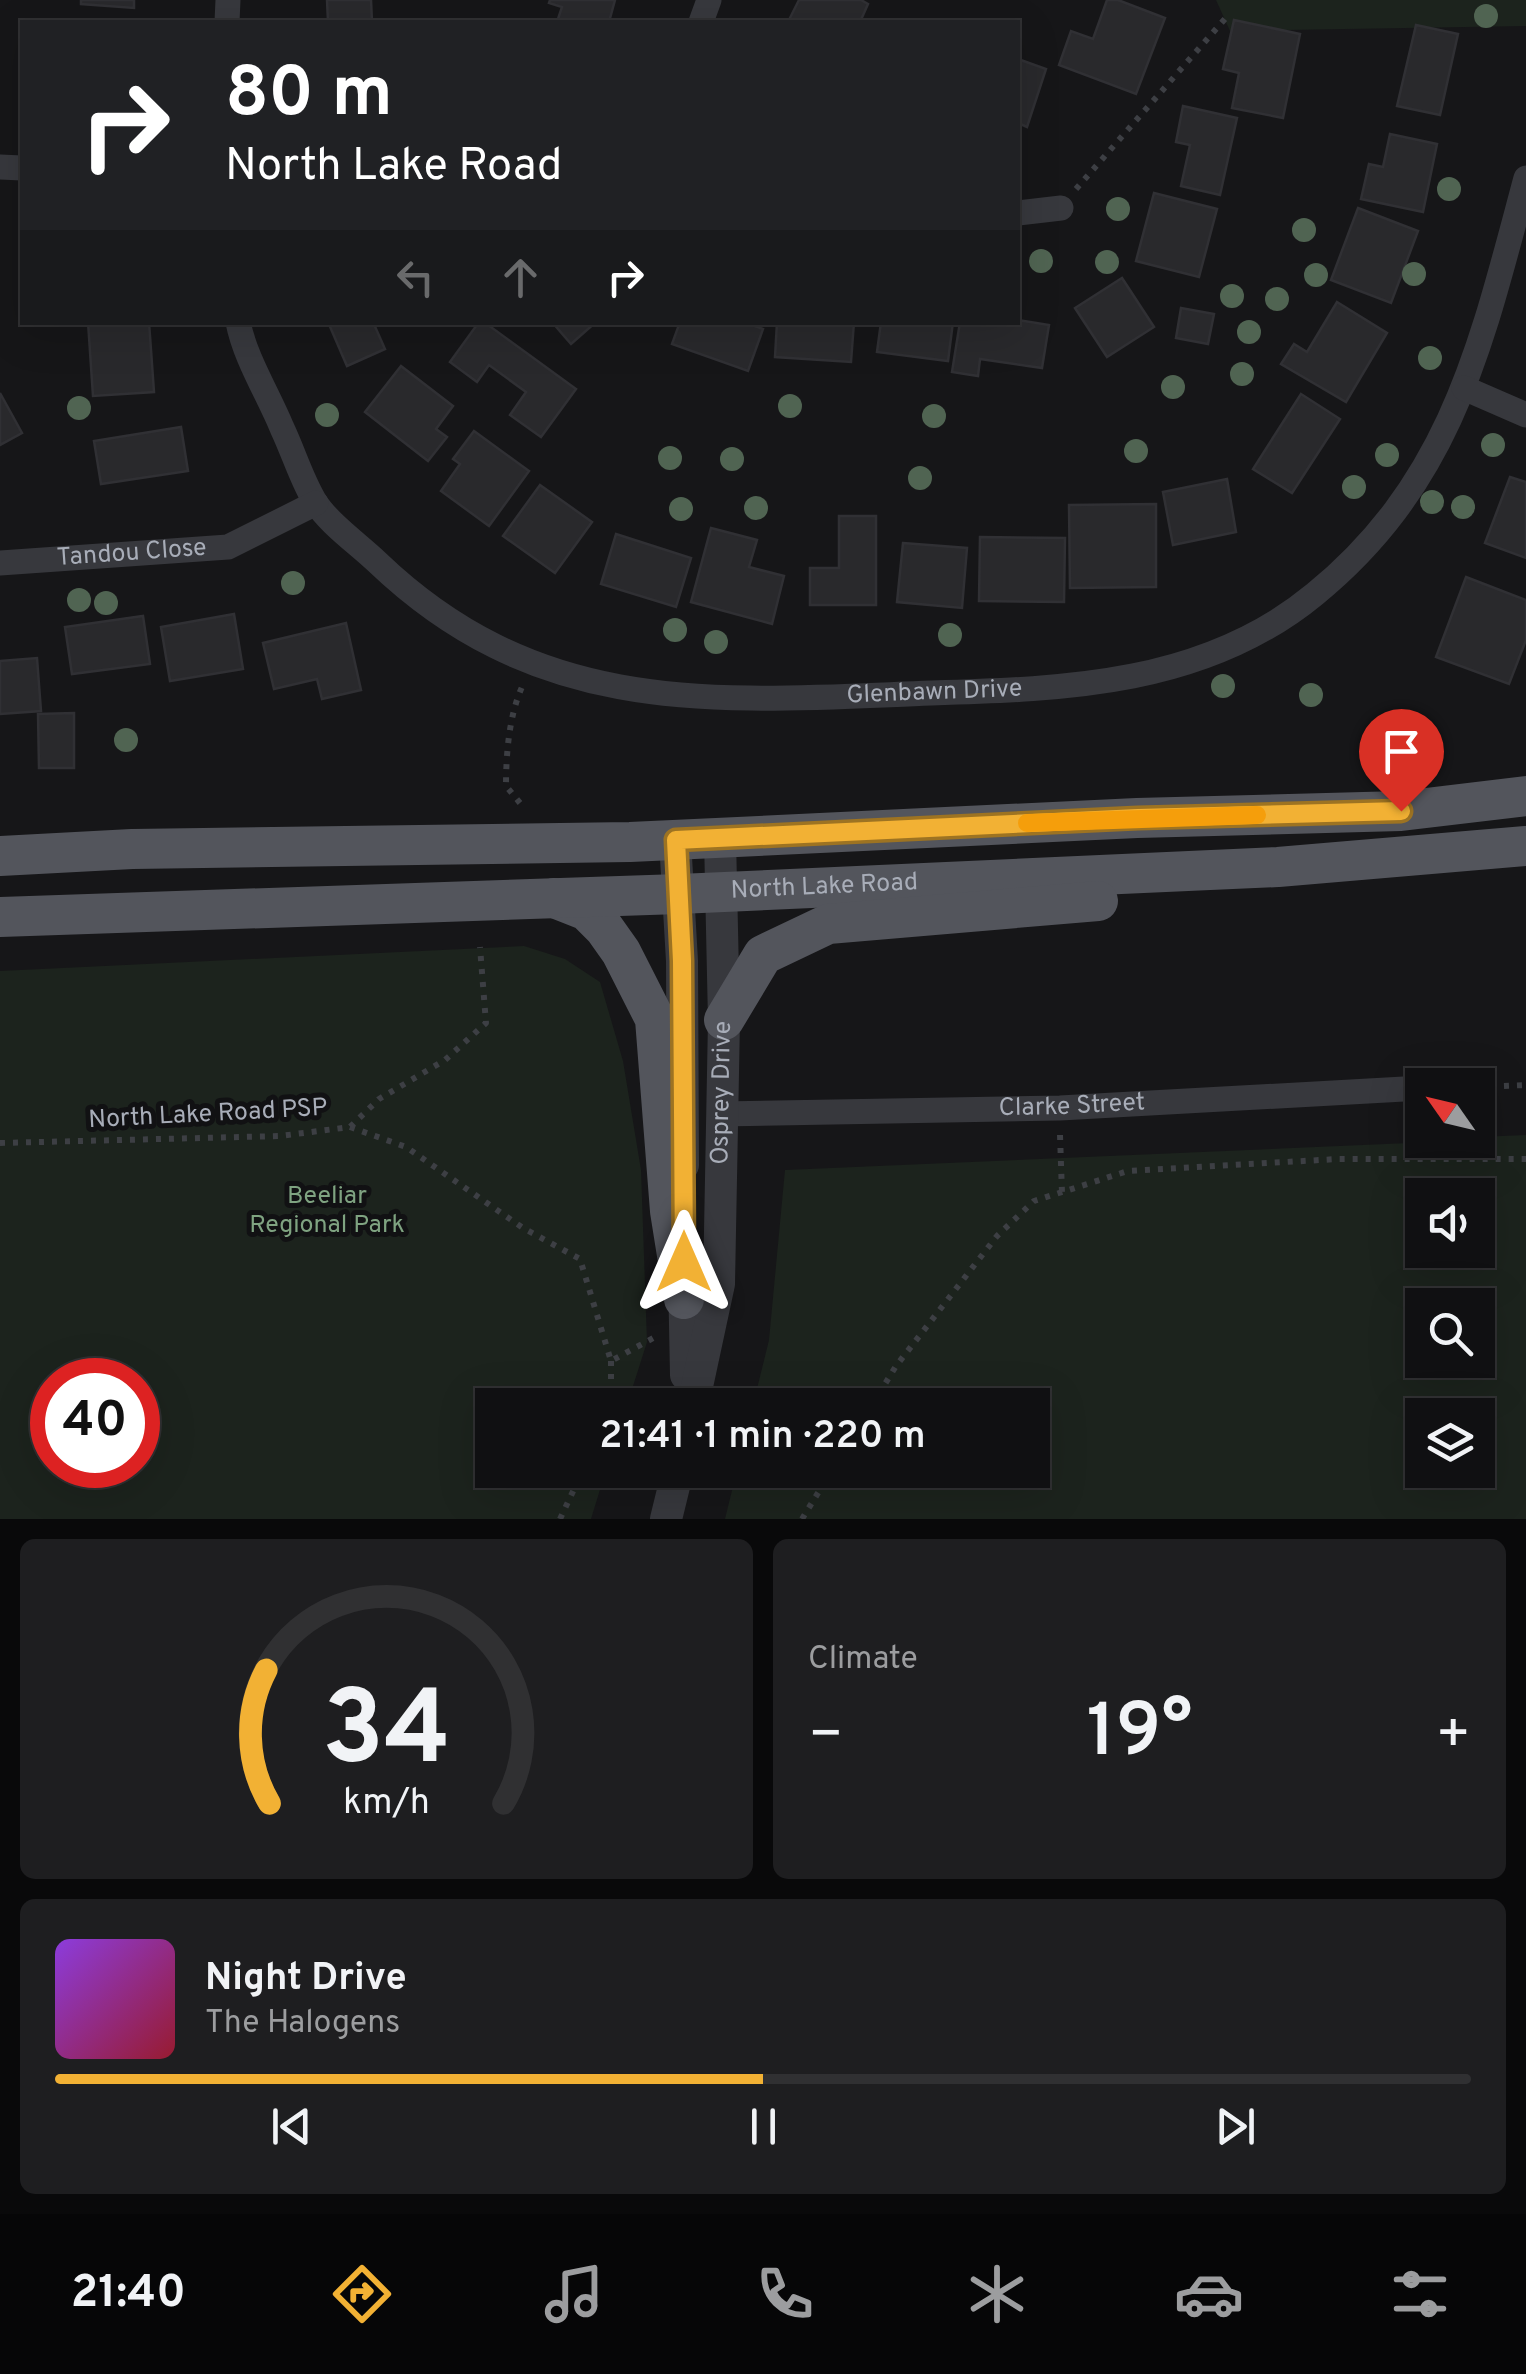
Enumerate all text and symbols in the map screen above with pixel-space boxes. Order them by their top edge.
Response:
text: 80 m [225,52,393,141]
icon: right [60,60,190,190]
text: North Lake Road [225,139,562,196]
icon: left [388,250,443,305]
icon: ahead [493,250,548,305]
icon: right [598,250,653,305]
street label: Tandou Close [56,533,208,575]
street label: Glenbawn Drive [846,673,1023,712]
pin [1359,709,1444,812]
icon: arrive [1374,724,1429,779]
street label: North Lake Road [730,867,919,908]
street label: Osprey Drive [705,1021,740,1165]
north arrow [1405,1068,1495,1158]
map controls [1405,1068,1495,1488]
street label: Clarke Street [998,1087,1146,1125]
street label: North Lake Road PSP [88,1093,328,1137]
button: sound [1405,1178,1495,1268]
park label: Beeliar Regional Park [249,1181,405,1242]
position arrow [632,1210,736,1314]
button: search [1405,1288,1495,1378]
speed limit sign: 40 [30,1358,160,1488]
button: layers [1405,1398,1495,1488]
text: 21:41 · 1 min · 220 m [599,1413,926,1462]
text: Climate [808,1640,918,1680]
text: 34 [322,1669,451,1801]
text: 19° [1086,1688,1193,1783]
text: − [808,1702,843,1772]
text: + [1436,1702,1471,1772]
text: km/h [343,1781,430,1827]
text: Night Drive [205,1955,407,2004]
text: The Halogens [205,2004,400,2044]
icon: previous [264,2099,319,2154]
icon: pause [736,2099,791,2154]
icon: next [1208,2099,1263,2154]
icon: directions [327,2259,397,2329]
icon: music [539,2259,609,2329]
icon: phone [750,2259,820,2329]
icon: climate [962,2259,1032,2329]
icon: car [1174,2259,1244,2329]
icon: filters [1385,2259,1455,2329]
text: 21:40 [71,2266,186,2323]

